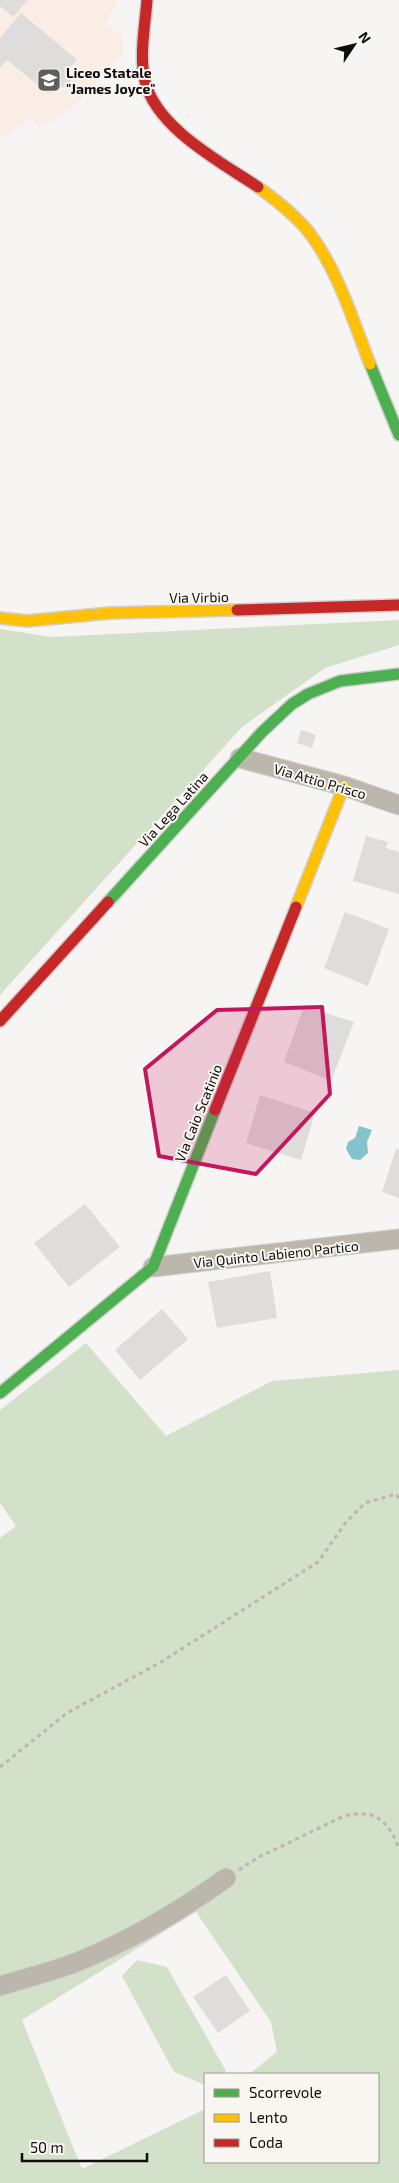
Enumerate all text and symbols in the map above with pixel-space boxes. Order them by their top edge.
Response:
north arrow [329,20,379,70]
text: N [355,28,375,46]
place label: Liceo Statale "James Joyce" [66,64,155,97]
school or university icon: Liceo Statale "James Joyce" [36,67,62,93]
street label: Via Virbio [169,588,229,606]
street label: Via Attio Prisco [272,760,368,802]
street label: Via Lega Latina [135,768,211,850]
street label: Via Caio Scatinio [171,1062,225,1164]
street label: Via Quinto Labieno Partico [192,1237,360,1271]
legend [204,2073,379,2163]
text: Scorrevole [249,2083,322,2101]
text: Lento [249,2108,288,2126]
scale bar [22,2130,148,2162]
text: Coda [249,2133,283,2151]
text: 50 m [30,2138,64,2156]

